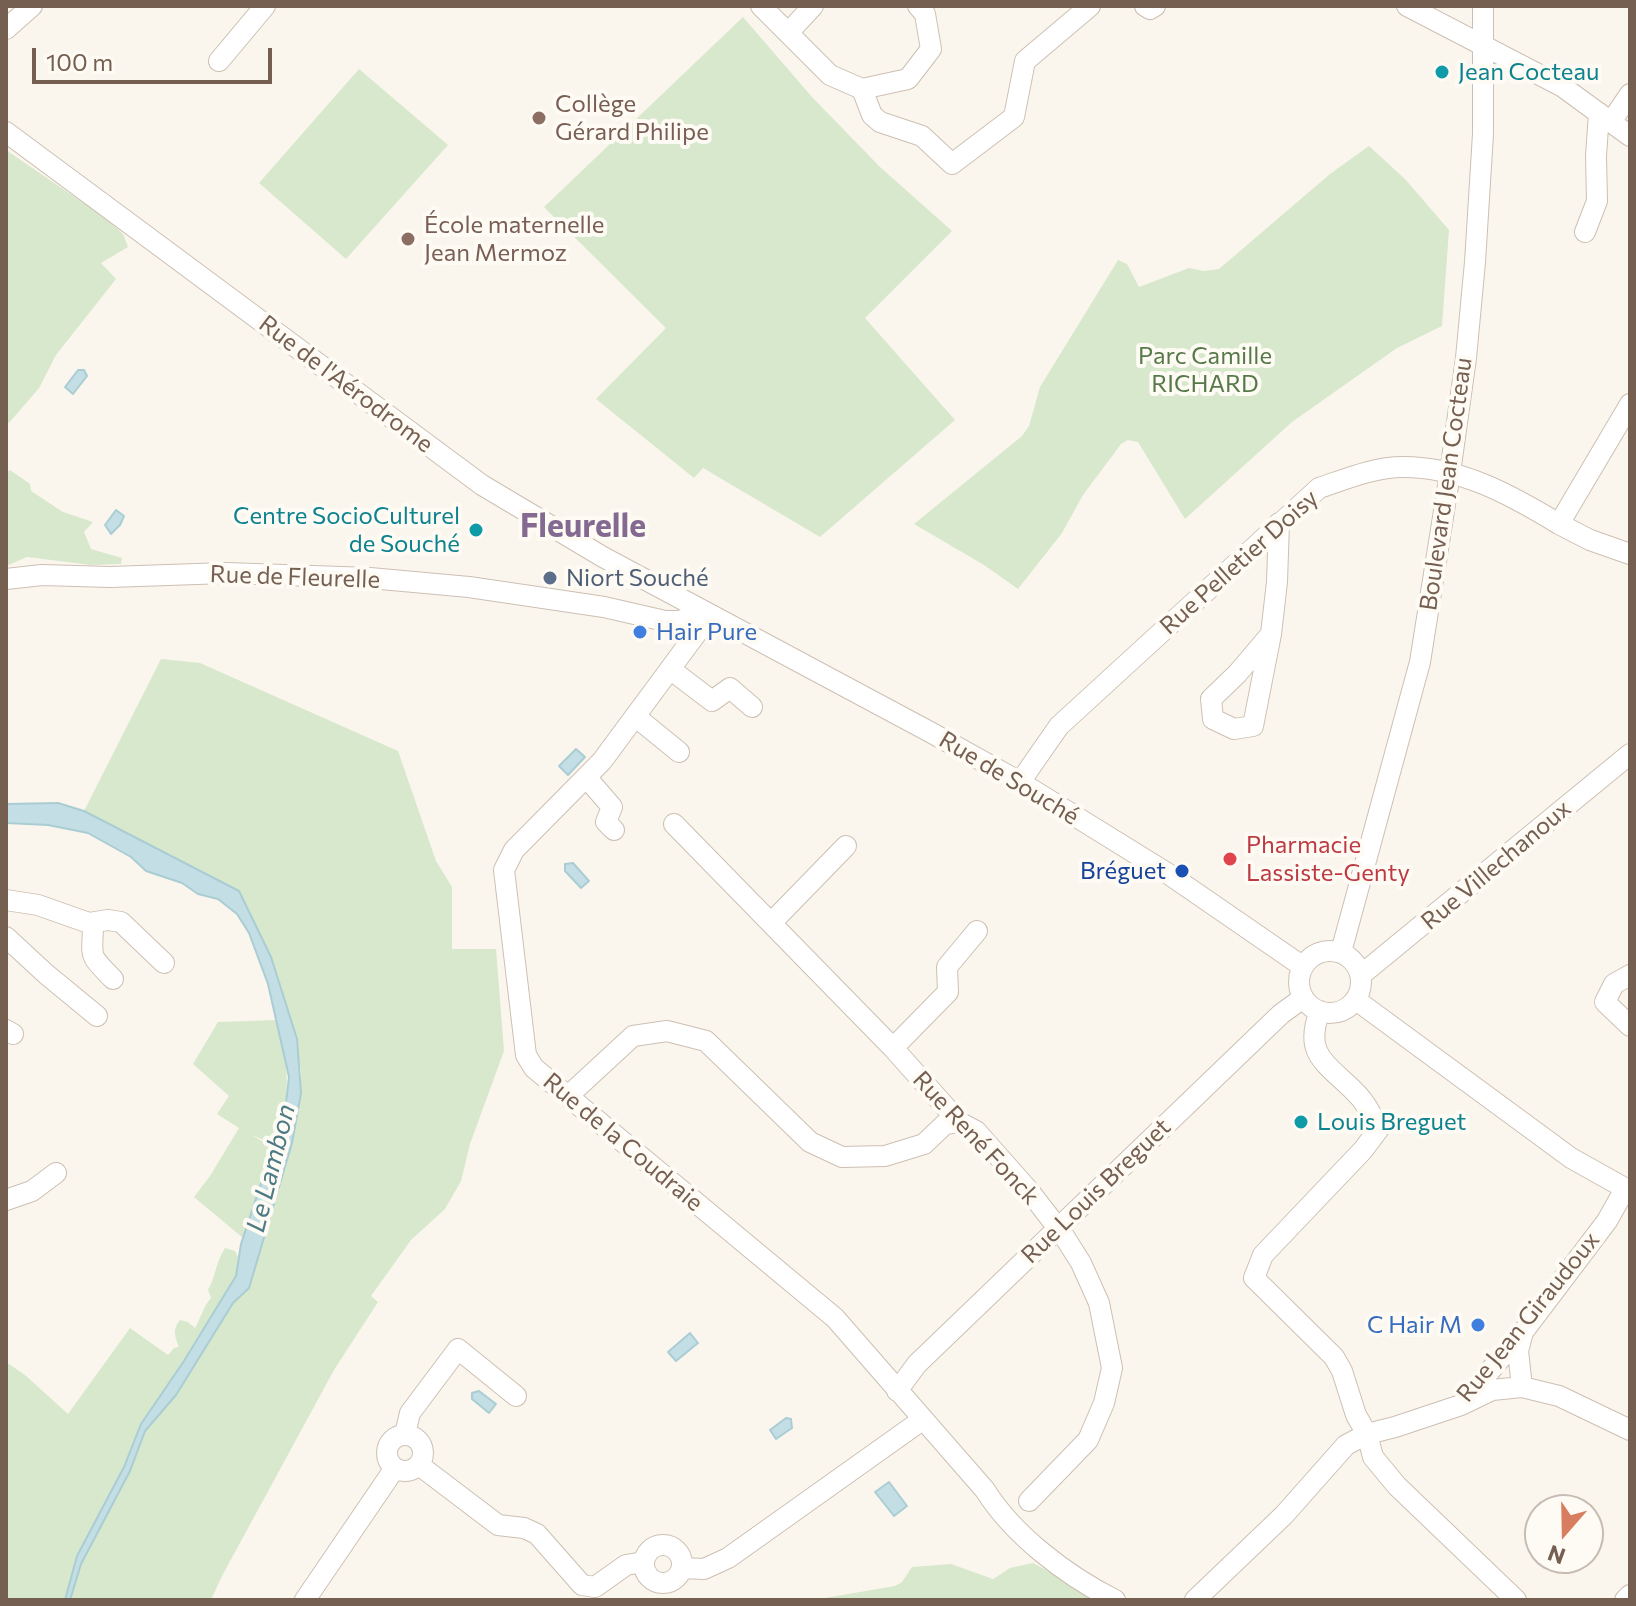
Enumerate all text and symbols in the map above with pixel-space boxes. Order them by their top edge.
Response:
scale bar [36,32,276,82]
text: 100 m [46,47,113,76]
place label: Jean Cocteau [1458,58,1599,86]
marker: Jean Cocteau [1433,63,1451,81]
place label: Collège Gérard Philipe [555,90,709,146]
marker: Collège Gérard Philipe [530,109,548,127]
place label: École maternelle Jean Mermoz [424,211,604,267]
marker: École maternelle Jean Mermoz [399,230,417,248]
street label: Rue de l'Aérodrome [253,309,439,459]
park label: Parc Camille RICHARD [1138,342,1272,398]
street label: Boulevard Jean Cocteau [1414,356,1478,612]
street label: Rue Pelletier Doisy [1154,483,1324,641]
place label: Centre SocioCulturel de Souché [233,502,460,558]
district label: Fleurelle [520,507,646,545]
marker: Centre SocioCulturel de Souché [467,521,485,539]
street label: Rue de Fleurelle [209,560,381,594]
place label: Niort Souché [566,564,709,592]
marker: Niort Souché [541,569,559,587]
place label: Hair Pure [656,618,757,646]
marker: Hair Pure [631,623,649,641]
street label: Rue de Souché [934,725,1084,831]
street label: Rue Villechanoux [1415,794,1577,936]
place label: Pharmacie Lassiste-Genty [1246,831,1410,887]
marker: Pharmacie Lassiste-Genty [1221,850,1239,868]
place label: Bréguet [1080,857,1166,885]
marker: Bréguet [1173,862,1191,880]
street label: Rue René Fonck [907,1065,1045,1211]
street label: Rue de la Coudraie [537,1067,709,1217]
water label: Le Lambon [240,1101,302,1235]
place label: Louis Breguet [1317,1108,1466,1136]
street label: Rue Louis Breguet [1016,1113,1176,1269]
marker: Louis Breguet [1292,1113,1310,1131]
street label: Rue Jean Giraudoux [1451,1226,1605,1408]
place label: C Hair M [1367,1311,1462,1339]
marker: C Hair M [1469,1316,1487,1334]
north arrow [1524,1494,1604,1574]
text: N [1544,1540,1569,1571]

